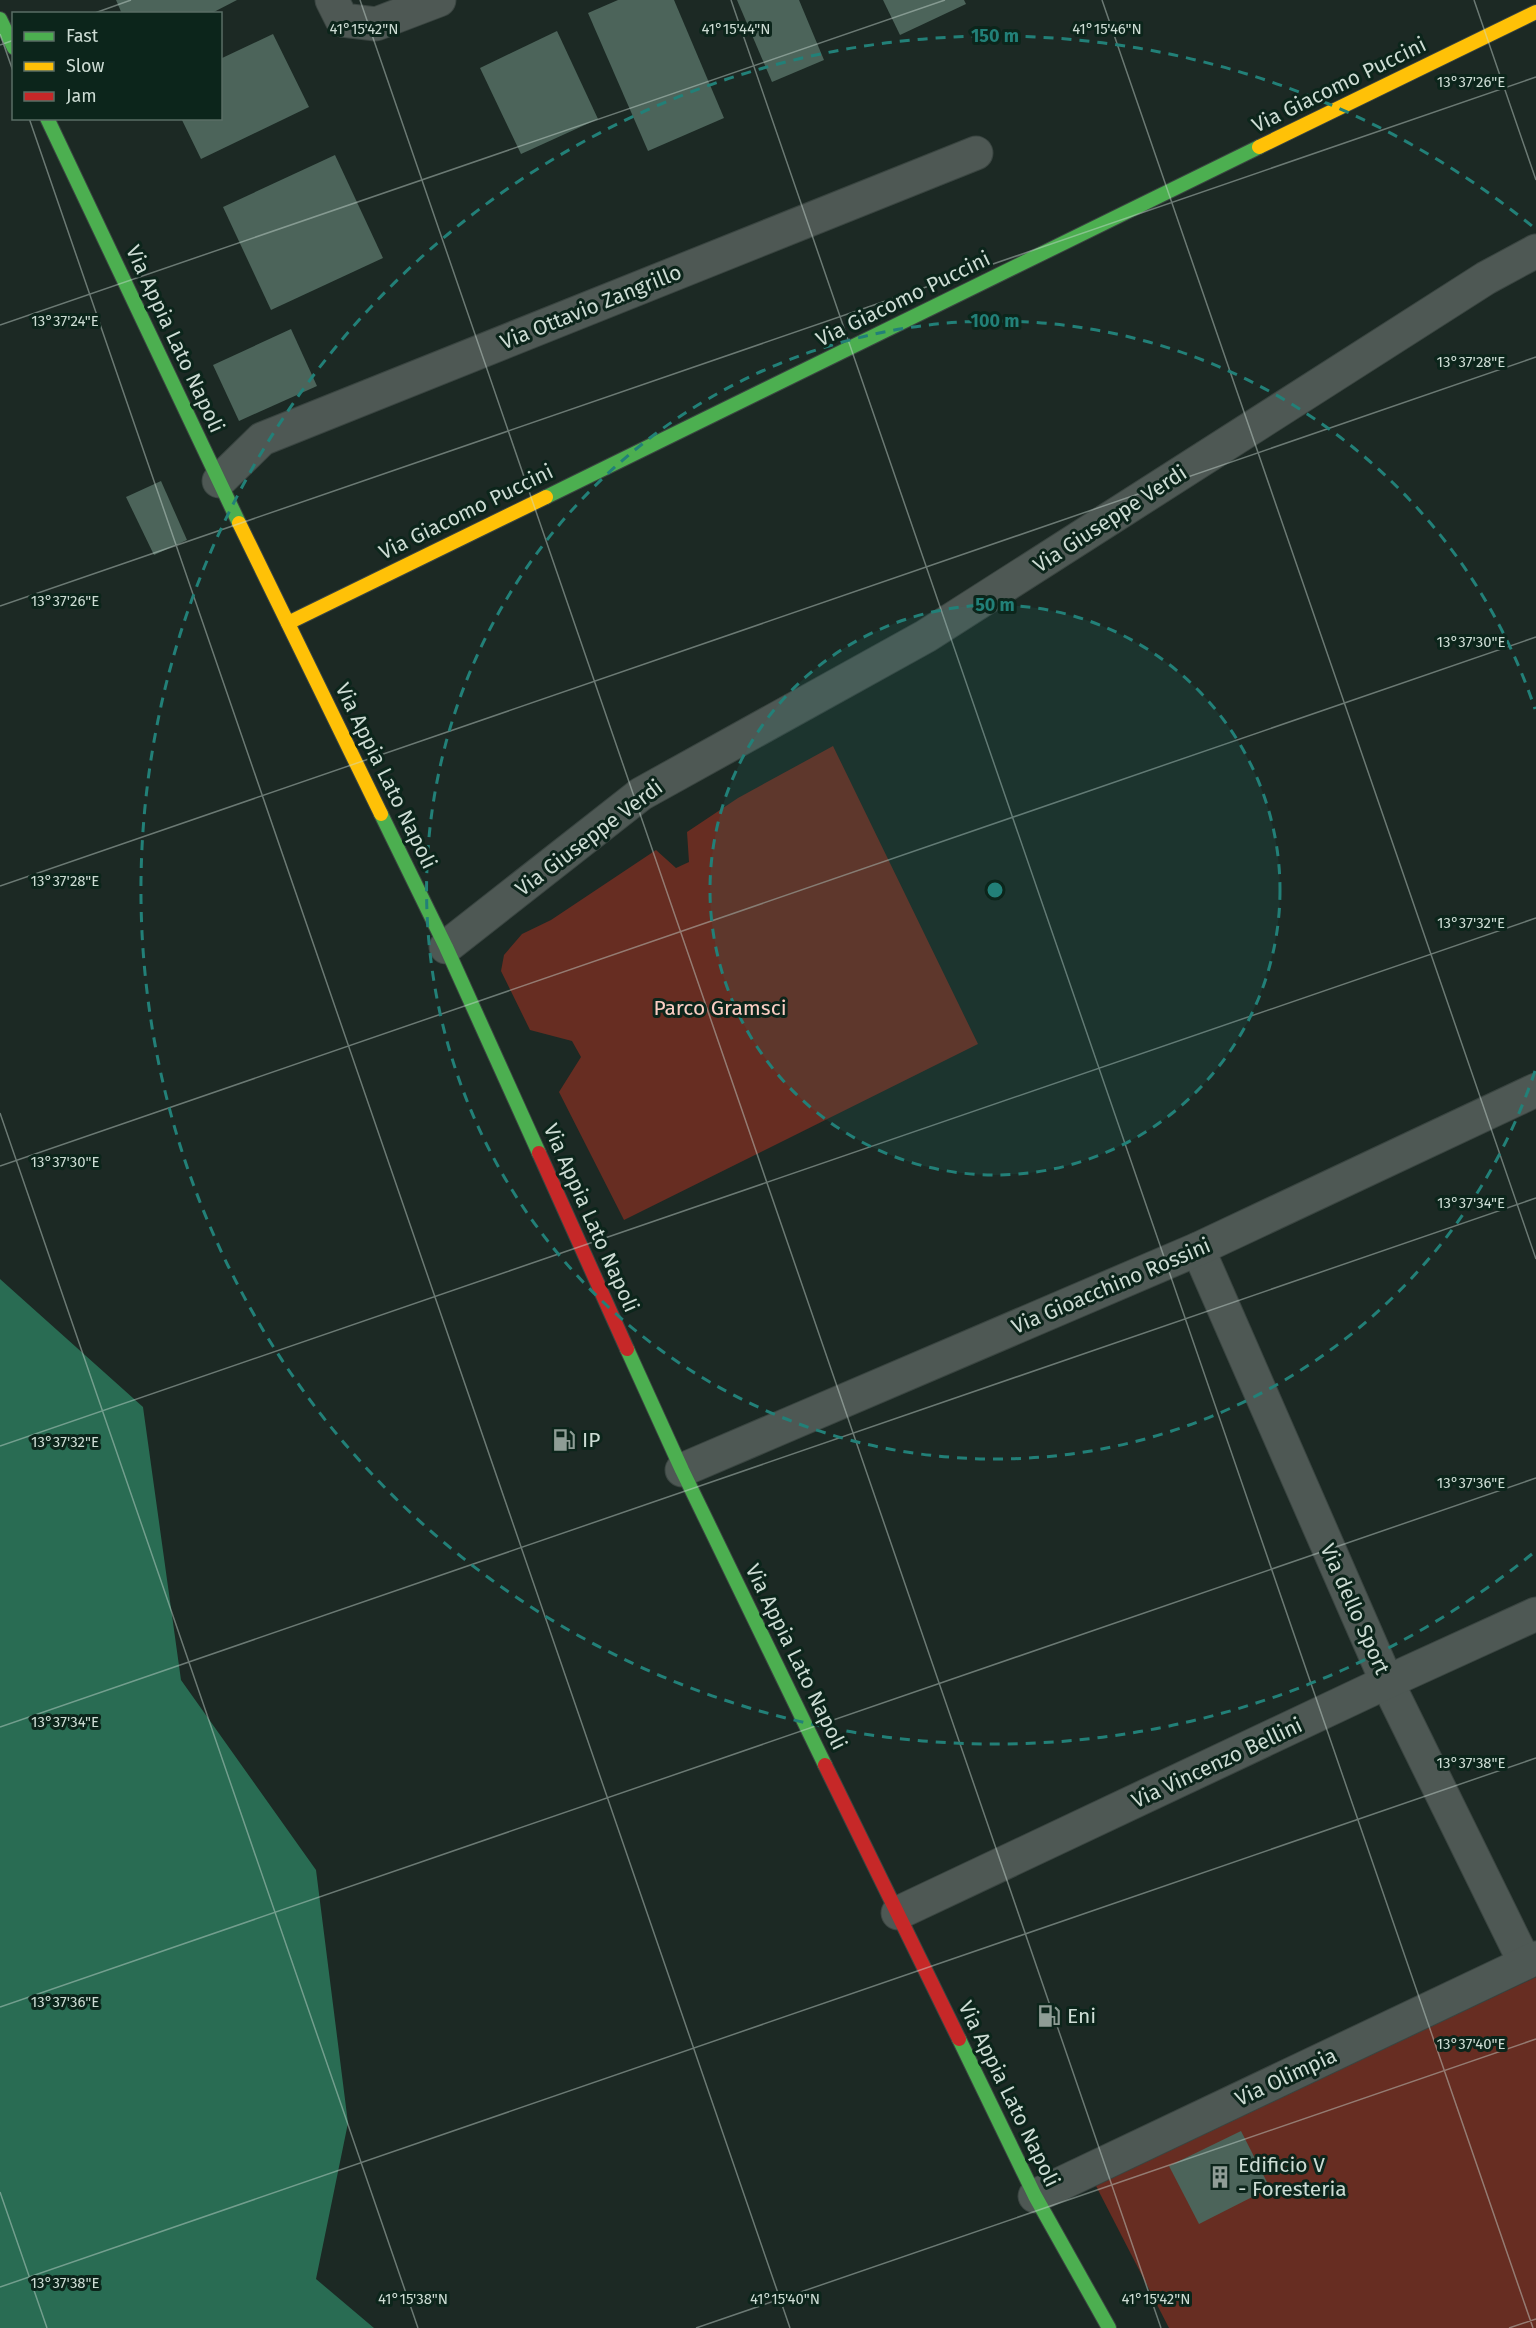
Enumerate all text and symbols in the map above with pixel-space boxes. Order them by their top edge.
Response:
legend [12,12,222,120]
text: 41°15'42"N [329,20,399,38]
text: 41°15'44"N [701,20,771,38]
text: 41°15'46"N [1072,20,1142,38]
text: Fast [66,25,99,47]
text: 150 m [971,25,1019,47]
street label: Via Giacomo Puccini [1248,32,1430,138]
text: Slow [66,55,105,77]
text: 13°37'26"E [1437,73,1505,91]
text: Jam [66,85,97,107]
street label: Via Appia Lato Napoli [120,241,230,437]
street label: Via Giacomo Puccini [812,246,994,352]
street label: Via Ottavio Zangrillo [497,259,685,355]
text: 100 m [971,310,1019,332]
text: 13°37'24"E [31,312,99,330]
text: 13°37'28"E [1437,353,1505,371]
street label: Via Giacomo Puccini [375,459,557,565]
street label: Via Giuseppe Verdi [1028,460,1192,578]
text: 13°37'26"E [31,592,99,610]
text: 50 m [975,594,1015,616]
text: 13°37'30"E [1436,633,1506,651]
street label: Via Appia Lato Napoli [330,679,442,873]
street label: Via Giuseppe Verdi [510,774,668,902]
text: 13°37'28"E [31,872,99,890]
centre of rings [985,880,1005,900]
text: 13°37'32"E [1437,914,1505,932]
park label: Parco Gramsci [653,995,787,1021]
street label: Via Appia Lato Napoli [538,1120,644,1316]
text: 13°37'30"E [30,1153,100,1171]
text: 13°37'34"E [1437,1194,1505,1212]
street label: Via Gioacchino Rossini [1008,1232,1214,1340]
fuel station icon: IP [551,1427,577,1453]
place label: IP [582,1427,600,1453]
text: 13°37'32"E [31,1433,99,1451]
text: 13°37'36"E [1437,1474,1505,1492]
street label: Via dello Sport [1315,1540,1396,1679]
street label: Via Appia Lato Napoli [740,1560,852,1754]
street label: Via Vincenzo Bellini [1127,1712,1307,1814]
text: 13°37'34"E [31,1713,99,1731]
text: 13°37'38"E [1437,1754,1505,1772]
text: 13°37'36"E [31,1993,99,2011]
street label: Via Appia Lato Napoli [953,1997,1065,2191]
fuel station icon: Eni [1036,2003,1062,2029]
place label: Eni [1067,2003,1096,2029]
text: 13°37'40"E [1437,2035,1505,2053]
street label: Via Olimpia [1231,2042,1341,2112]
place label: Edificio V - Foresteria [1238,2152,1347,2202]
building icon: Edificio V - Foresteria [1207,2164,1233,2190]
text: 13°37'38"E [31,2274,99,2292]
text: 41°15'38"N [378,2290,448,2308]
text: 41°15'40"N [750,2290,820,2308]
text: 41°15'42"N [1121,2290,1191,2308]

